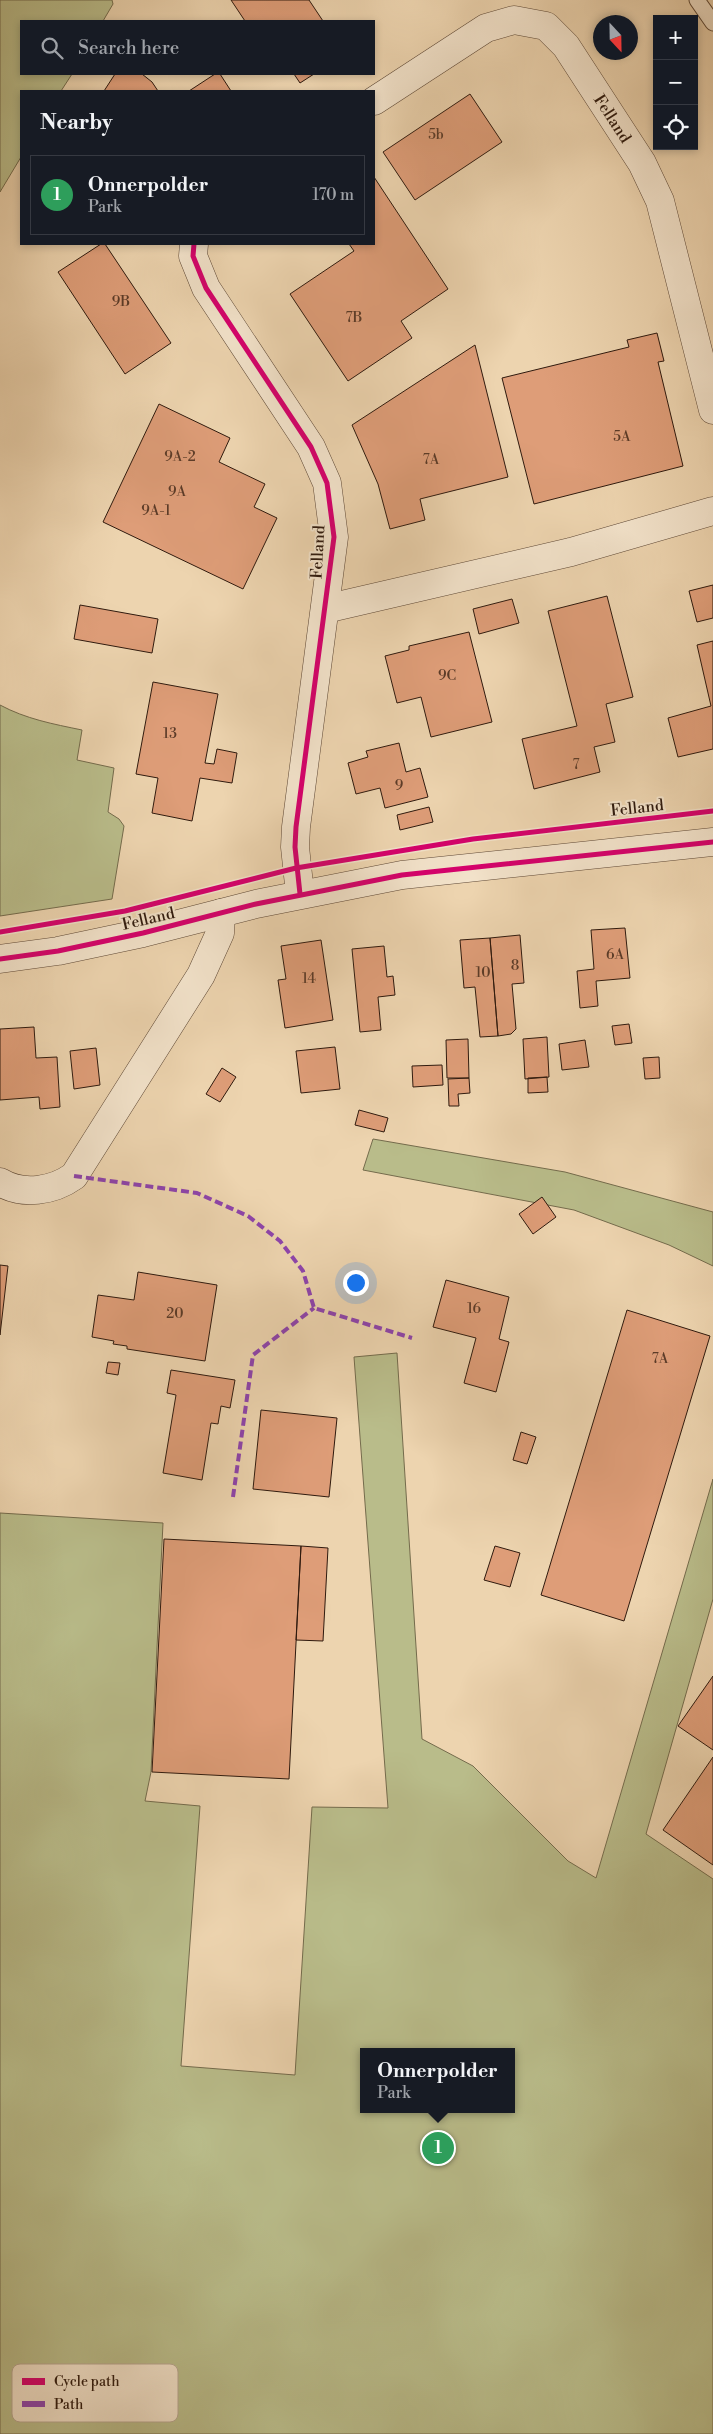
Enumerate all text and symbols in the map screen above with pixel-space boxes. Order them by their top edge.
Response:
north arrow [593,15,638,60]
map controls [653,15,698,150]
button: + [653,15,698,60]
search box [20,20,375,75]
icon: search [38,34,66,62]
text: Search here [78,36,179,60]
button: − [653,60,698,105]
street label: Felland [589,91,635,147]
button: locate [653,105,698,150]
text: Nearby [40,110,113,136]
house number: 5b [428,126,444,144]
text: Onnerpolder [88,173,208,197]
text: 1 [53,185,61,205]
text: 170 m [312,185,354,205]
text: Park [88,197,121,217]
house number: 9B [112,293,130,311]
house number: 7B [346,309,362,327]
house number: 5A [613,428,631,446]
house number: 9A-2 [164,448,196,466]
house number: 7A [423,451,440,469]
house number: 9A [168,483,186,501]
house number: 9A-1 [141,502,171,520]
street label: Felland [307,525,329,579]
house number: 9C [438,667,456,685]
house number: 13 [163,725,177,743]
house number: 7 [572,756,580,774]
house number: 9 [395,777,403,795]
street label: Felland [609,795,665,821]
street label: Felland [120,903,177,935]
house number: 6A [606,946,624,964]
house number: 8 [511,957,519,975]
house number: 10 [476,964,490,982]
house number: 14 [302,970,316,988]
your location [343,1270,369,1296]
house number: 16 [467,1300,482,1318]
house number: 20 [166,1305,184,1323]
house number: 7A [652,1350,669,1368]
popup [360,2048,515,2113]
text: Onnerpolder [377,2059,498,2083]
text: Park [377,2083,411,2103]
pin: 1 [422,2129,454,2167]
legend [12,2364,178,2422]
text: Cycle path [54,2373,120,2391]
text: Path [54,2396,84,2414]

